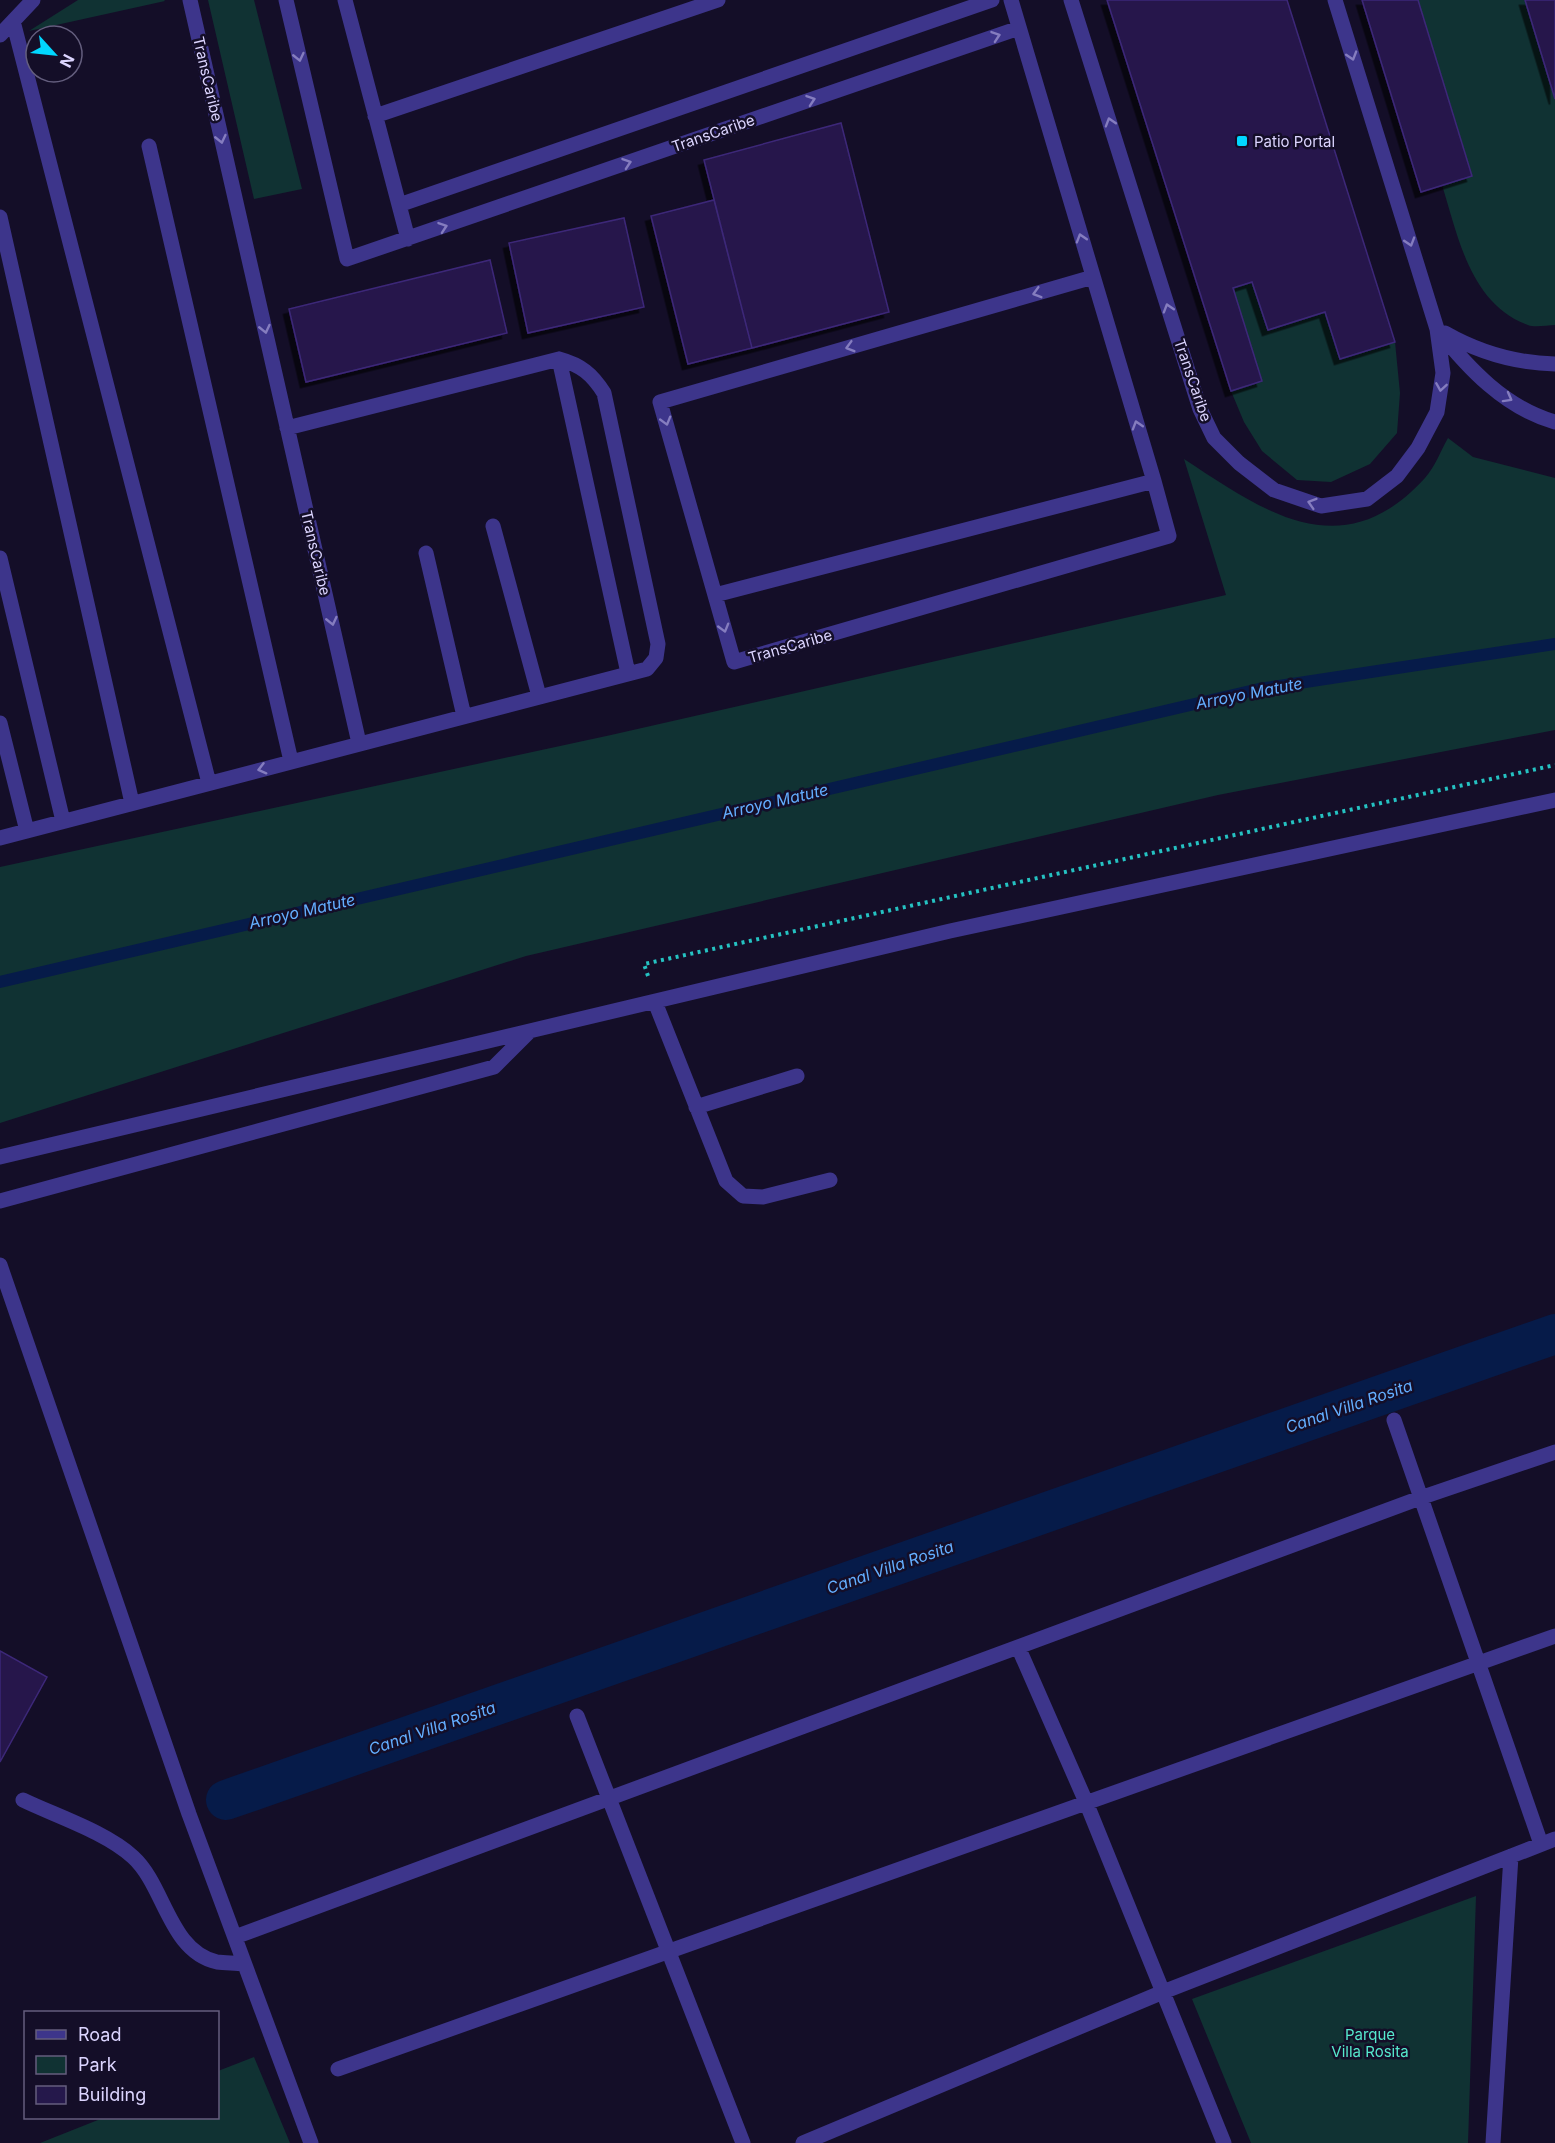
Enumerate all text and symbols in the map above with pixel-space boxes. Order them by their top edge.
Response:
north arrow [24,24,84,84]
one-way arrow [990,31,1001,44]
street label: TransCaribe [189,35,227,123]
one-way arrow [1345,50,1358,61]
text: N [56,51,79,71]
one-way arrow [292,52,305,62]
one-way arrow [805,94,816,107]
street label: TransCaribe [669,110,757,156]
one-way arrow [1105,117,1117,128]
place label: Patio Portal [1254,132,1335,151]
one-way arrow [214,134,227,144]
marker: Patio Portal [1235,134,1249,148]
one-way arrow [621,158,632,171]
one-way arrow [437,221,447,234]
one-way arrow [1076,233,1088,244]
one-way arrow [1403,236,1415,247]
one-way arrow [1032,286,1043,298]
one-way arrow [1163,303,1175,314]
one-way arrow [257,324,270,334]
street label: TransCaribe [1170,336,1216,424]
one-way arrow [845,340,855,353]
one-way arrow [1435,381,1448,391]
one-way arrow [1502,391,1512,403]
one-way arrow [658,415,671,425]
one-way arrow [1132,420,1144,431]
one-way arrow [1307,498,1318,510]
street label: TransCaribe [297,509,335,597]
one-way arrow [324,616,337,626]
one-way arrow [717,623,730,633]
street label: TransCaribe [746,625,834,667]
water label: Arroyo Matute [1193,673,1304,713]
one-way arrow [257,762,268,774]
water label: Arroyo Matute [719,779,830,823]
water label: Arroyo Matute [246,889,357,933]
water label: Canal Villa Rosita [1283,1375,1415,1437]
water label: Canal Villa Rosita [824,1536,956,1598]
water label: Canal Villa Rosita [366,1697,498,1759]
legend [24,2011,219,2119]
text: Road [78,2024,121,2045]
park label: Parque Villa Rosita [1331,2025,1409,2061]
text: Park [78,2054,117,2075]
text: Building [78,2084,146,2105]

